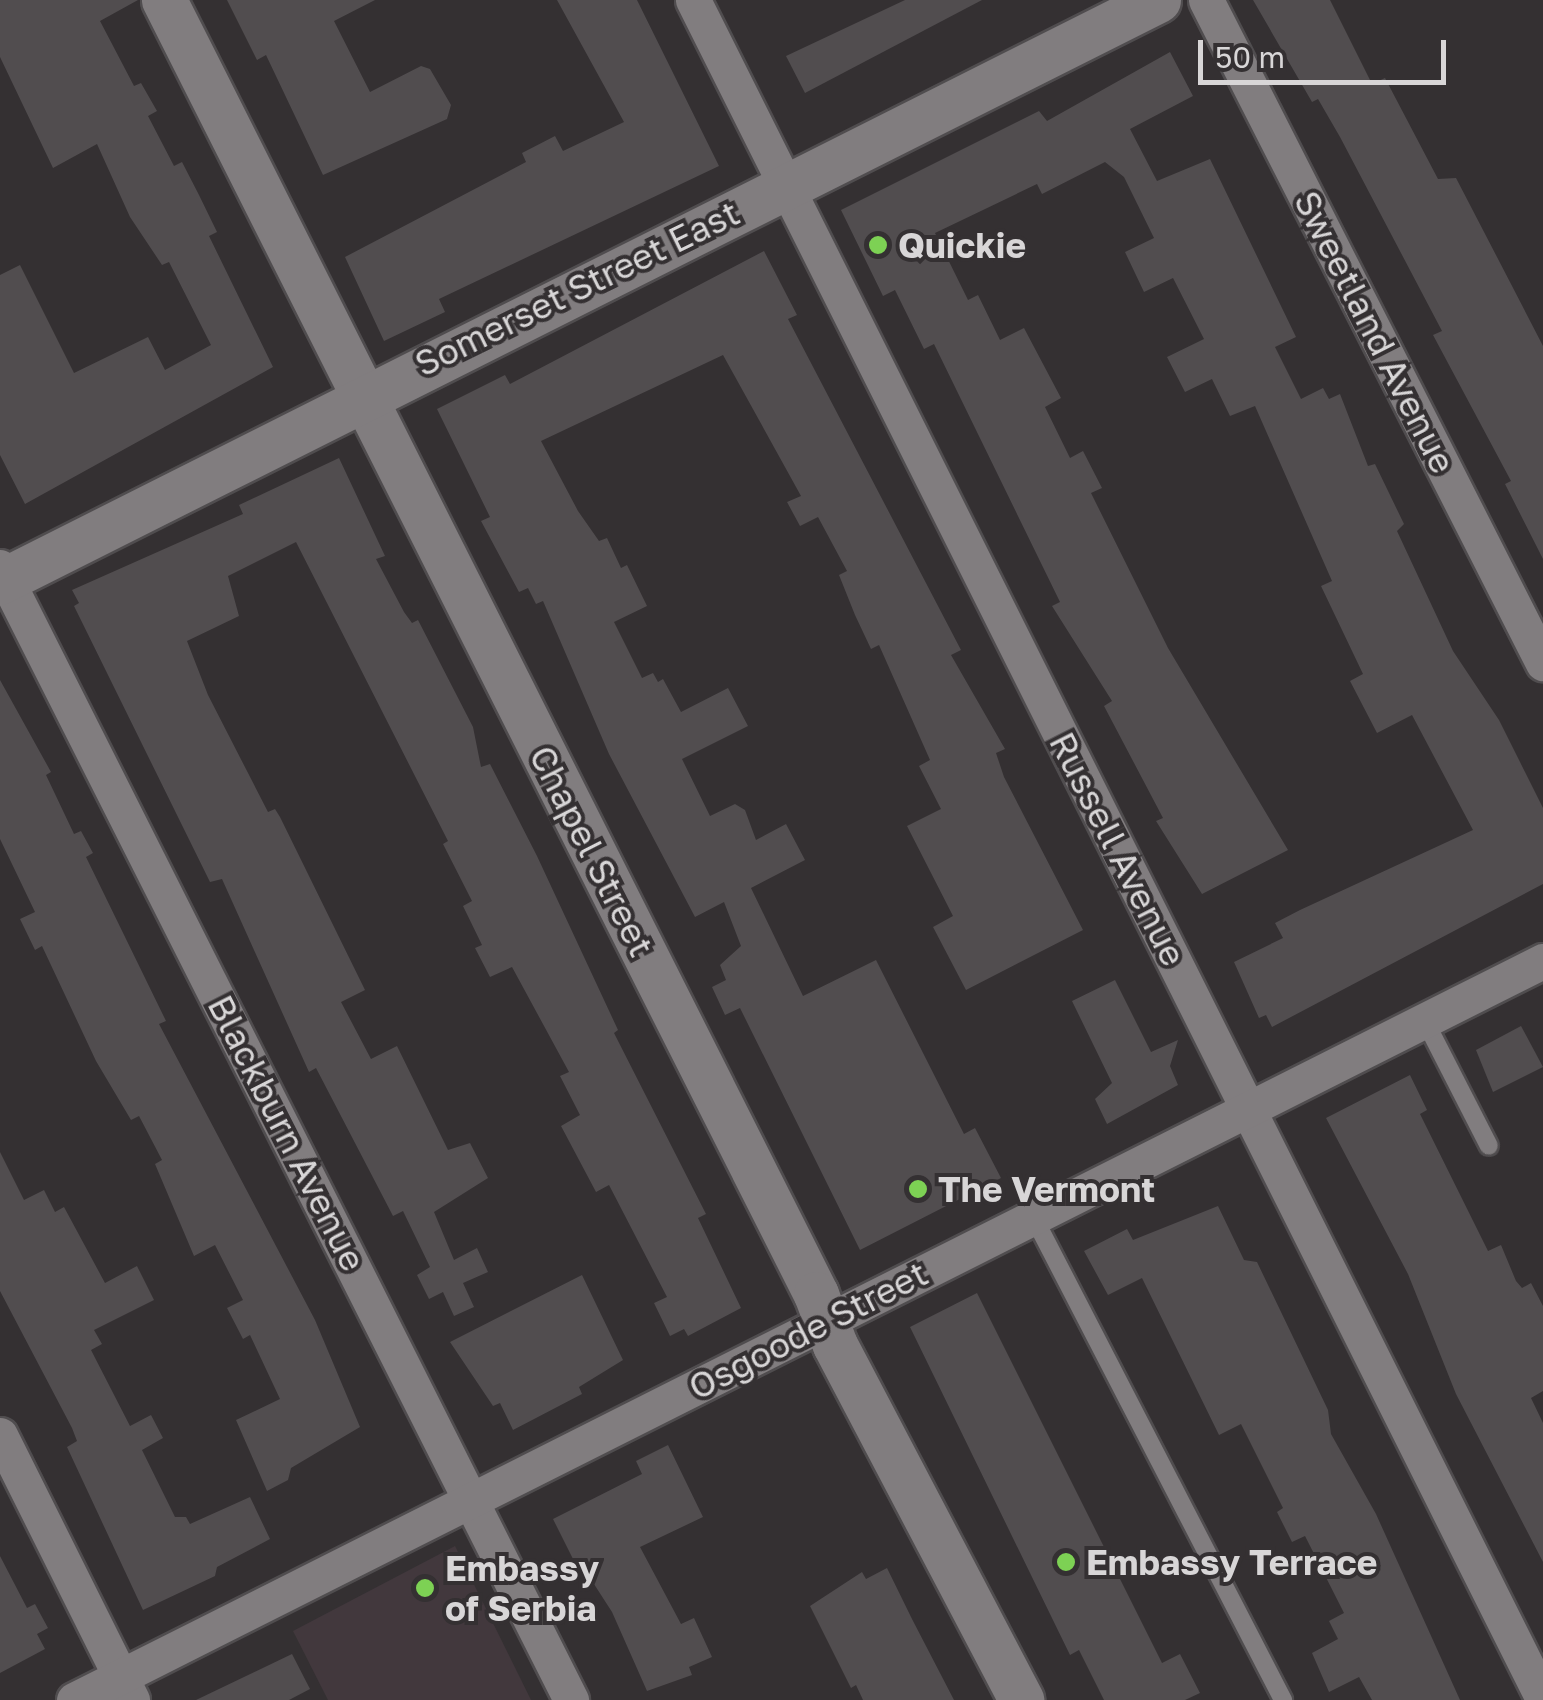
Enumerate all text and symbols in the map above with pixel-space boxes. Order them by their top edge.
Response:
scale bar [1203,20,1450,82]
text: 50 m [1215,39,1285,75]
street label: Sweetland Avenue [1286,184,1464,480]
street label: Somerset Street East [408,191,746,385]
place label: Quickie [898,224,1026,266]
marker: Quickie [867,234,889,256]
street label: Russell Avenue [1041,725,1195,973]
street label: Chapel Street [521,739,663,963]
street label: Blackburn Avenue [199,988,375,1278]
place label: The Vermont [938,1168,1155,1210]
marker: The Vermont [907,1178,929,1200]
street label: Osgoode Street [682,1252,934,1408]
place label: Embassy Terrace [1086,1541,1377,1583]
place label: Embassy of Serbia [445,1547,599,1629]
marker: Embassy Terrace [1055,1551,1077,1573]
marker: Embassy of Serbia [414,1577,436,1599]

